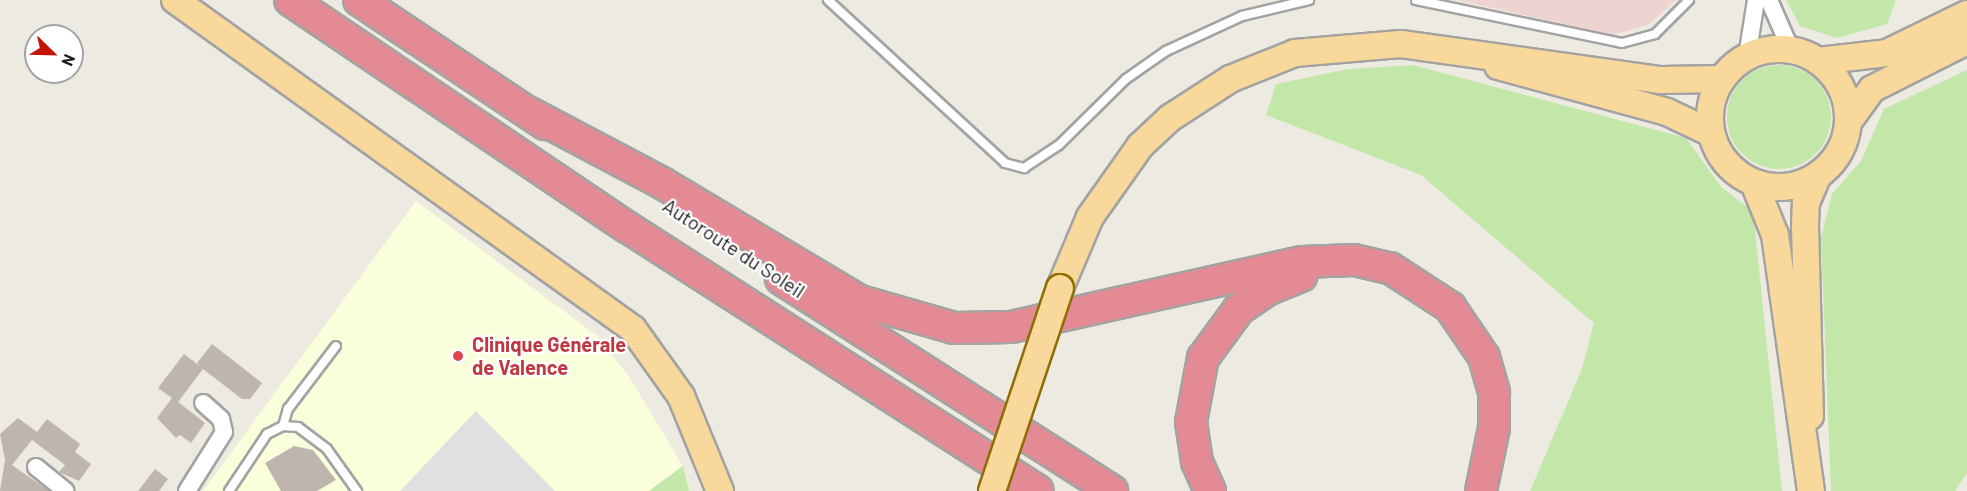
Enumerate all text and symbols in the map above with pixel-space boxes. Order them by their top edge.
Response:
north arrow [24,24,84,84]
text: N [58,52,80,69]
street label: Autoroute du Soleil [659,193,809,303]
place label: Clinique Générale de Valence [472,332,626,379]
marker: Clinique Générale de Valence [449,347,467,365]

